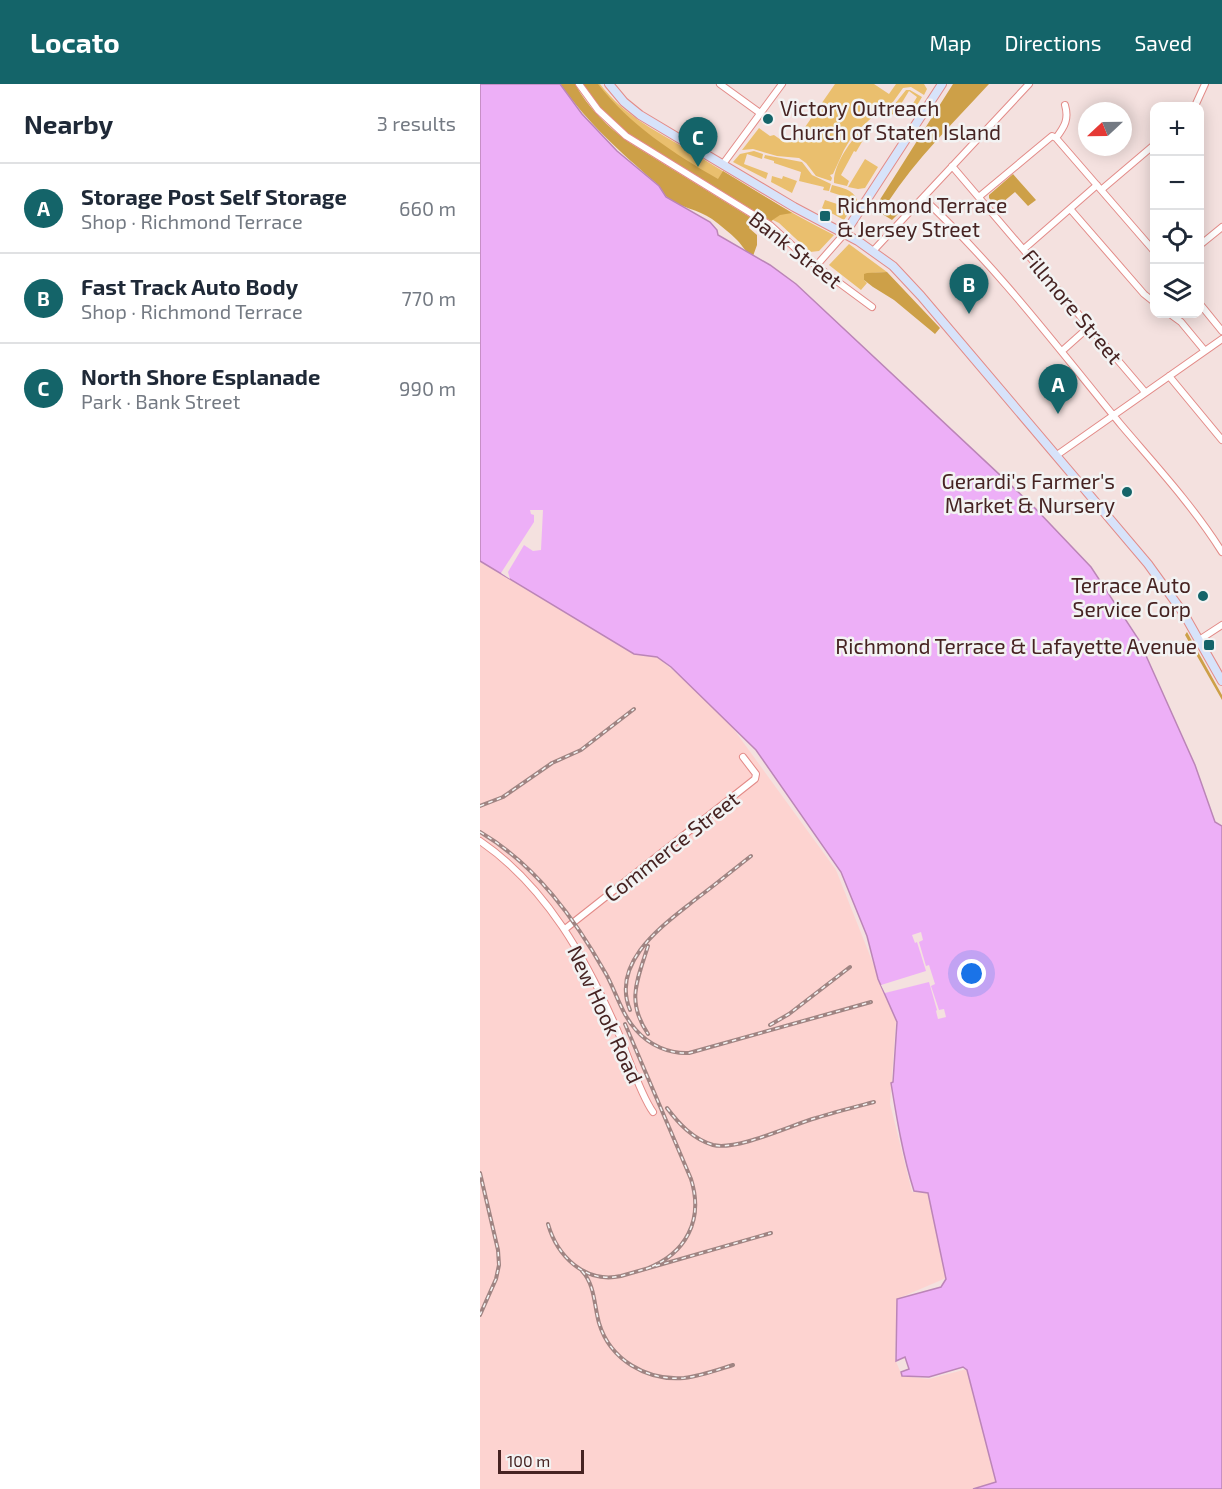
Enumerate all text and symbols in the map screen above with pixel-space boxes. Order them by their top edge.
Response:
text: Locato [30,25,120,59]
text: Map [929,30,972,55]
text: Directions [1005,30,1101,55]
text: Saved [1134,30,1192,55]
place label: Victory Outreach Church of Staten Island [780,95,1001,144]
north arrow [1078,102,1132,156]
map controls [1150,102,1204,318]
button: + [1150,102,1204,156]
text: Nearby [24,108,113,139]
text: 3 results [377,111,456,135]
marker: Victory Outreach Church of Staten Island [761,112,775,126]
pin: C [678,118,718,167]
button: − [1150,156,1204,210]
text: Storage Post Self Storage [81,183,347,209]
place label: Richmond Terrace & Jersey Street [837,192,1007,241]
text: A [37,196,50,220]
text: 660 m [399,196,456,220]
street label: Bank Street [745,205,847,293]
text: Shop · Richmond Terrace [81,209,303,233]
marker: Richmond Terrace & Jersey Street [818,209,832,223]
button: locate [1150,210,1204,264]
street label: Fillmore Street [1018,244,1128,368]
pin: B [950,264,988,314]
button: layers [1150,264,1204,318]
text: Fast Track Auto Body [81,273,298,299]
text: B [37,286,50,310]
text: 770 m [401,286,456,310]
text: Shop · Richmond Terrace [81,299,303,323]
text: North Shore Esplanade [81,363,320,389]
pin: A [1038,364,1078,414]
text: C [38,376,49,400]
text: 990 m [399,376,456,400]
text: Park · Bank Street [81,389,240,413]
place label: Gerardi's Farmer's Market & Nursery [941,468,1115,517]
marker: Gerardi's Farmer's Market & Nursery [1120,485,1134,499]
place label: Terrace Auto Service Corp [1071,572,1191,621]
marker: Terrace Auto Service Corp [1196,589,1210,603]
place label: Richmond Terrace & Lafayette Avenue [835,633,1197,658]
marker: Richmond Terrace & Lafayette Avenue [1202,638,1216,652]
street label: Commerce Street [598,785,744,907]
street label: New Hook Road [563,941,649,1087]
your location [957,959,986,988]
scale bar [498,1447,584,1474]
text: 100 m [507,1451,550,1470]

